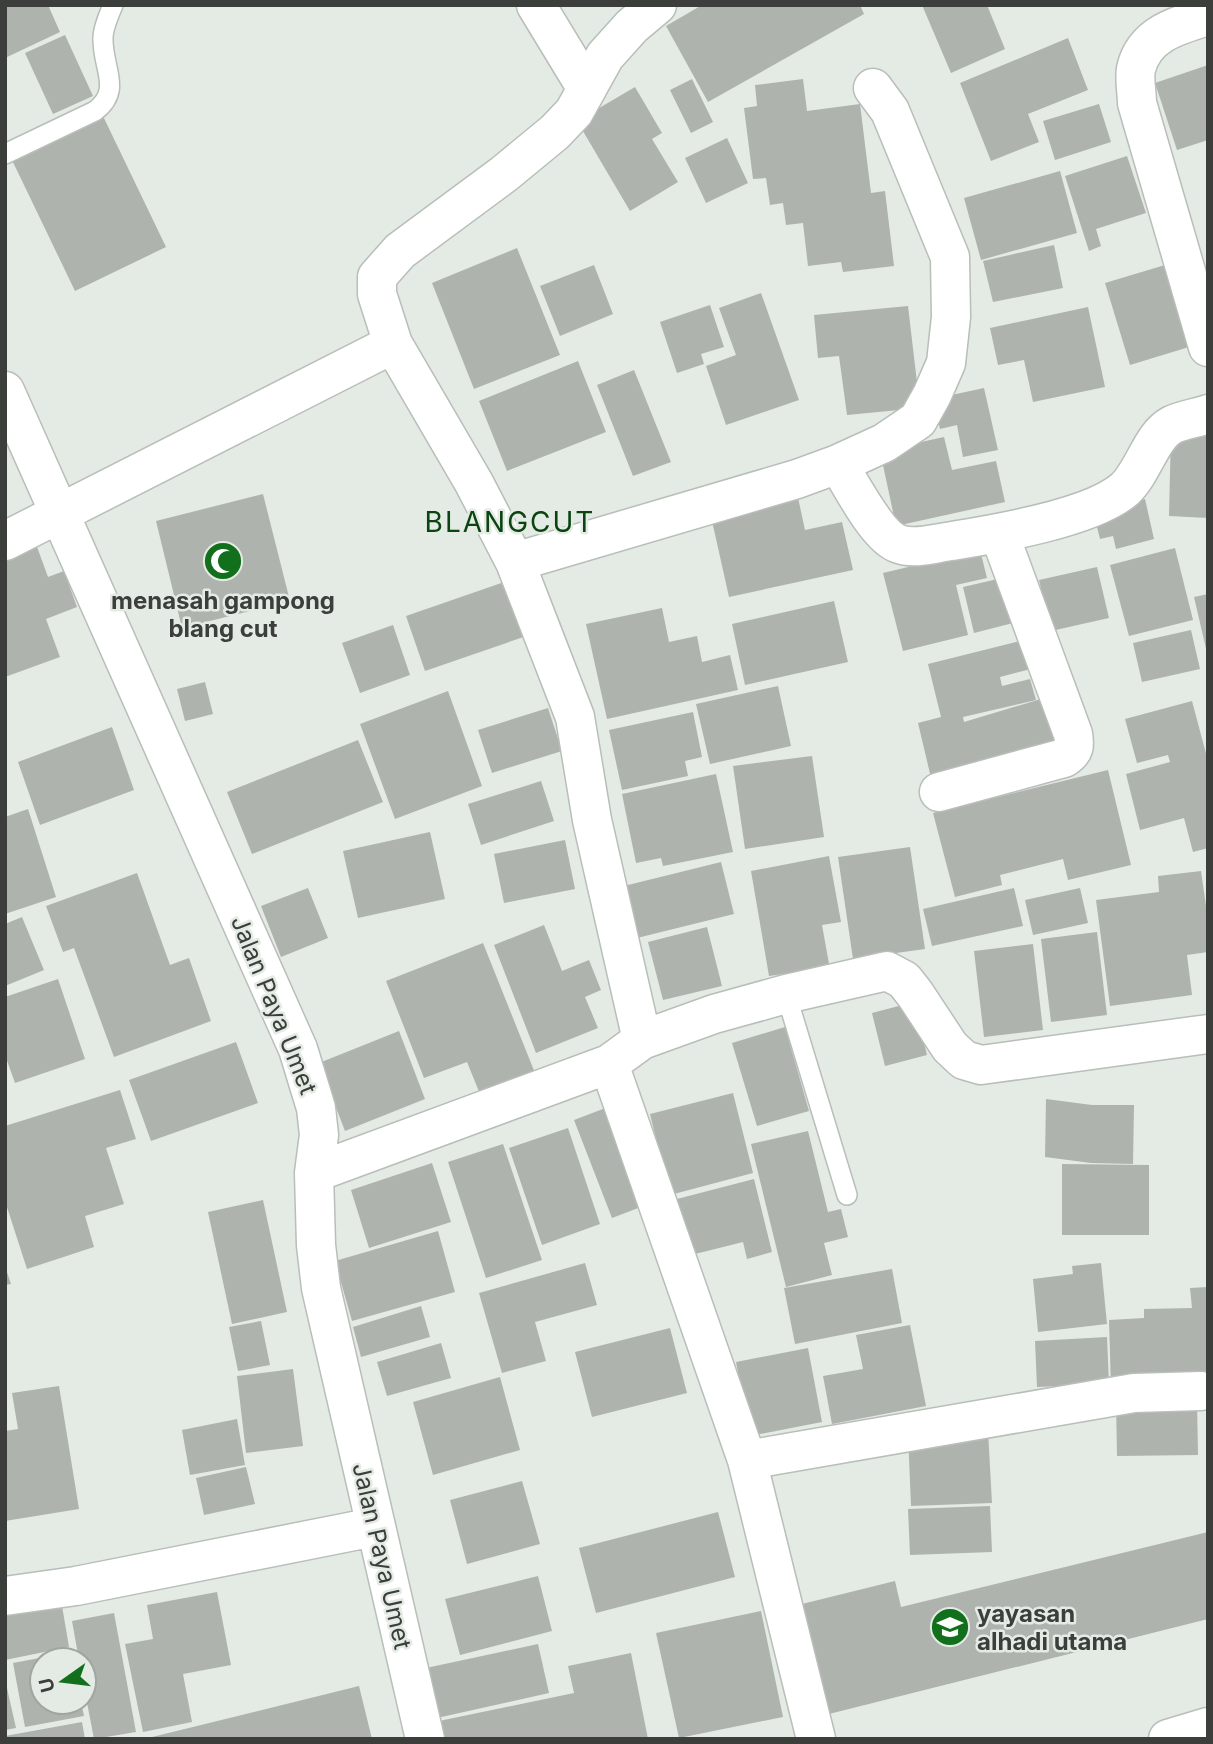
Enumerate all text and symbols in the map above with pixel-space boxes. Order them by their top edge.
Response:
district label: BLANGCUT [425,505,595,539]
mosque icon: menasah gampong blang cut [202,540,244,582]
place label: menasah gampong blang cut [111,586,335,643]
street label: Jalan Paya Umet [225,911,323,1099]
street label: Jalan Paya Umet [346,1460,418,1652]
place label: yayasan alhadi utama [977,1599,1127,1656]
school or university icon: yayasan alhadi utama [929,1606,971,1648]
north arrow [28,1646,98,1716]
text: U [34,1675,60,1695]

